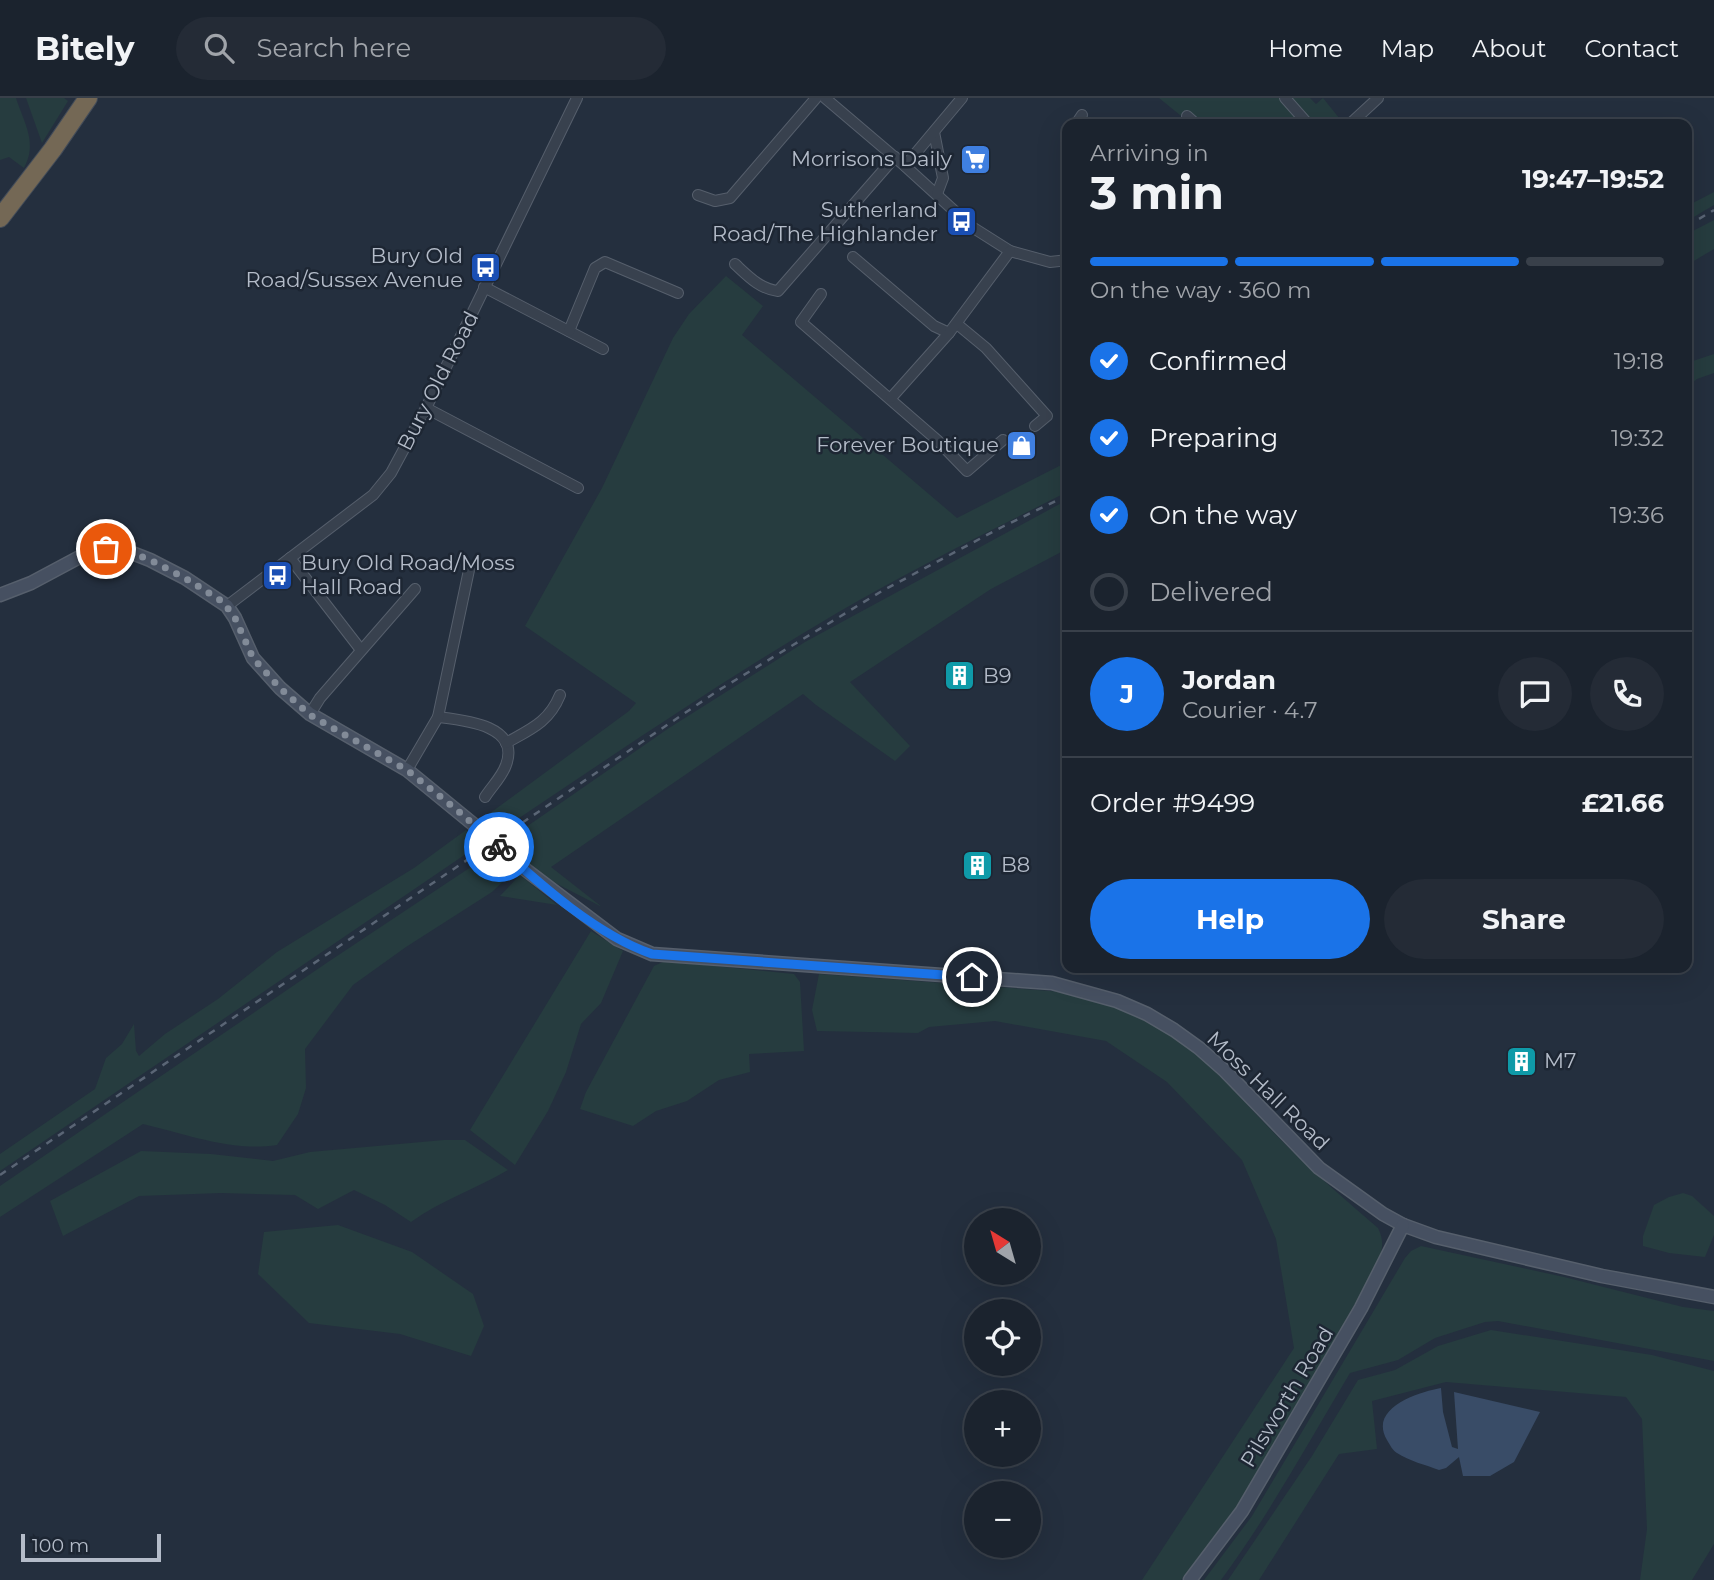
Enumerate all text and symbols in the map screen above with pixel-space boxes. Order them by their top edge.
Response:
search box [176,17,666,80]
text: Bitely [35,28,134,68]
icon: search [200,29,238,67]
text: Search here [256,32,411,64]
text: Home [1268,34,1343,63]
text: Map [1381,34,1434,63]
text: About [1472,34,1546,63]
text: Contact [1584,34,1679,63]
text: Arriving in [1090,139,1209,167]
supermarket icon: Morrisons Daily [958,142,992,176]
place label: Morrisons Daily [791,146,953,171]
text: 19:47–19:52 [1522,163,1664,195]
text: 3 min [1090,164,1224,221]
place label: Sutherland Road/The Highlander [712,197,938,246]
bus stop icon: Sutherland Road/The Highlander [944,205,978,239]
place label: Bury Old Road/Sussex Avenue [246,243,463,292]
bus stop icon: Bury Old Road/Sussex Avenue [469,251,503,285]
text: On the way · 360 m [1090,276,1312,304]
street label: Bury Old Road [392,307,483,455]
icon: check [1090,342,1128,380]
text: Confirmed [1149,345,1288,377]
text: 19:18 [1614,347,1664,375]
icon: check [1090,419,1128,457]
text: Preparing [1149,422,1278,454]
text: 19:32 [1611,424,1664,452]
shop icon: Forever Boutique [1005,428,1039,462]
place label: Forever Boutique [816,432,999,457]
icon: check [1090,496,1128,534]
text: On the way [1149,499,1297,531]
text: 19:36 [1610,501,1664,529]
pin [76,519,136,579]
icon: bag [87,530,125,568]
place label: Bury Old Road/Moss Hall Road [301,550,515,599]
bus stop icon: Bury Old Road/Moss Hall Road [261,558,295,592]
text: Delivered [1149,576,1273,608]
button: chat [1498,657,1572,731]
button: phone [1590,657,1664,731]
building icon: B9 [943,659,977,693]
place label: B9 [983,663,1012,688]
text: Jordan [1182,664,1276,696]
text: J [1120,678,1134,710]
text: Courier · 4.7 [1182,696,1318,724]
text: Order #9499 [1090,787,1255,819]
text: £21.66 [1582,787,1664,819]
courier [464,812,534,882]
icon: bike [480,828,518,866]
building icon: B8 [961,848,995,882]
place label: B8 [1001,852,1030,877]
button: Help [1090,879,1370,959]
button: Share [1384,879,1664,959]
pin [942,947,1002,1007]
icon: home [953,958,991,996]
street label: Moss Hall Road [1202,1026,1335,1155]
building icon: M7 [1504,1044,1538,1078]
place label: M7 [1544,1048,1576,1073]
north arrow [964,1208,1041,1284]
map controls [964,1208,1041,1558]
button: locate [964,1299,1041,1376]
street label: Pilsworth Road [1235,1322,1338,1472]
button: + [964,1390,1041,1467]
button: − [964,1481,1041,1558]
scale bar [21,1531,161,1563]
text: 100 m [32,1534,89,1557]

